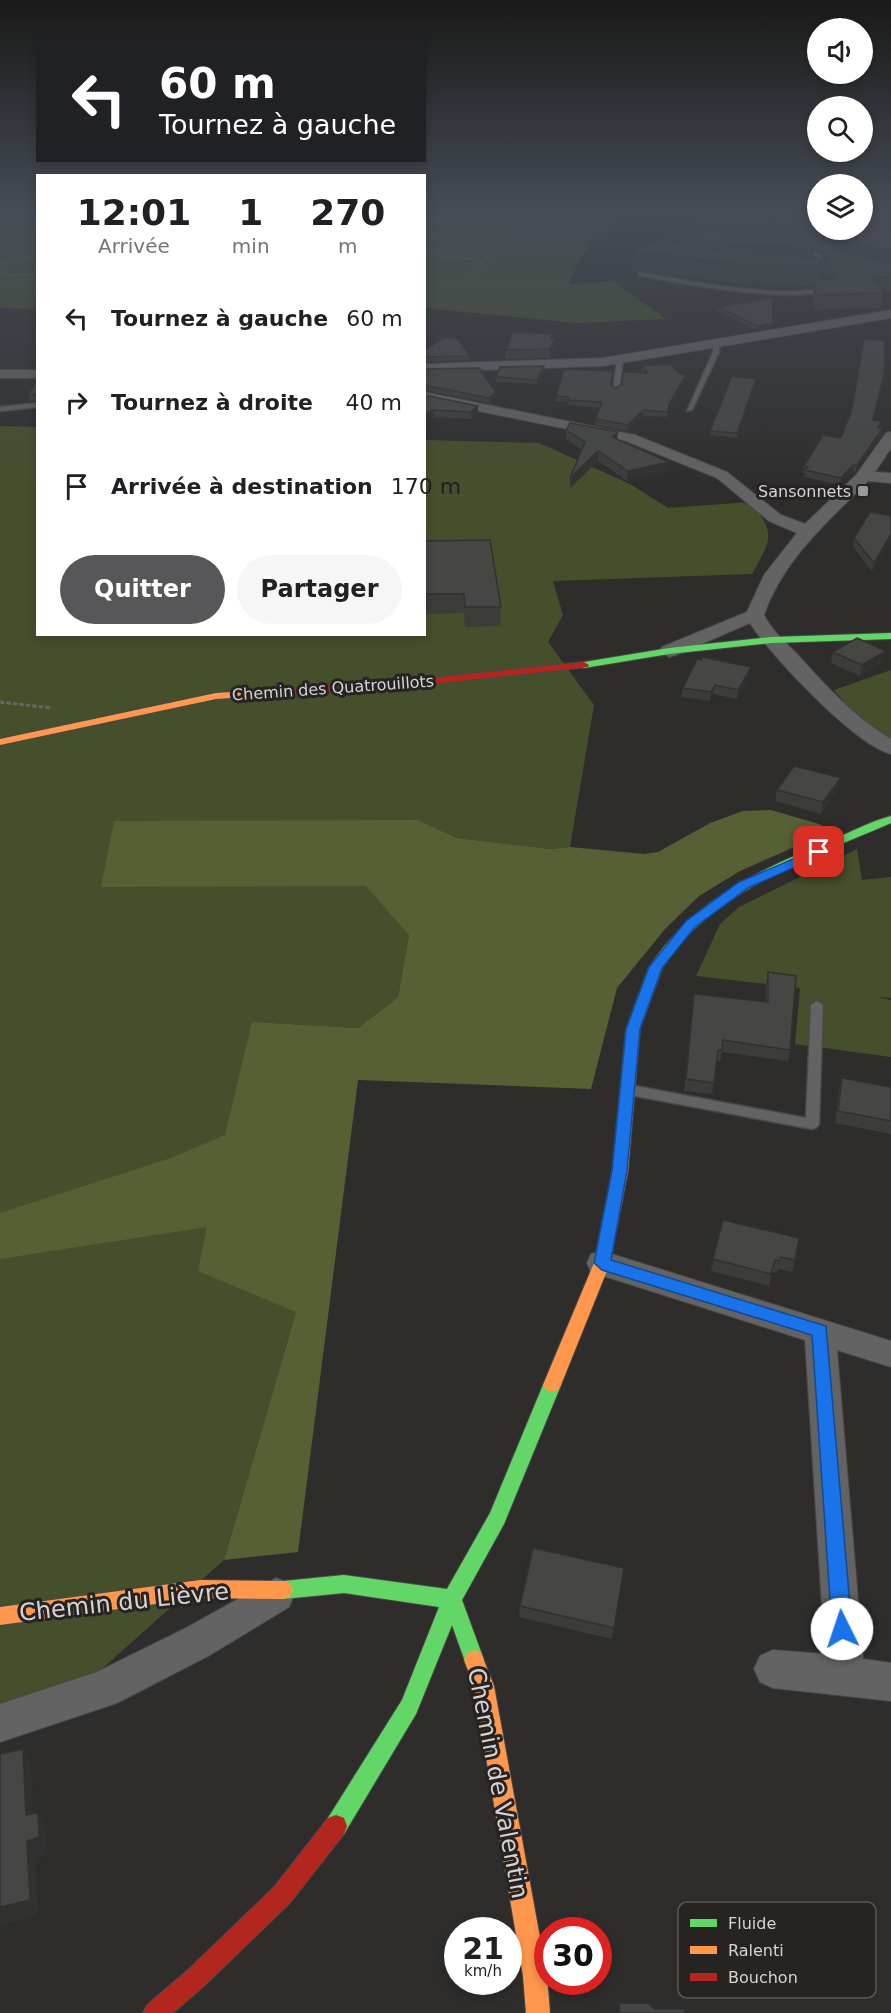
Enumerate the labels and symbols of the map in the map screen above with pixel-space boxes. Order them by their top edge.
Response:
place label: Sansonnets [758,482,851,501]
marker: Sansonnets [856,484,870,498]
street label: Chemin des Quatrouillots [231,671,435,705]
pin [793,826,844,877]
street label: Chemin du Lièvre [18,1577,230,1627]
position arrow [810,1597,874,1661]
street label: Chemin de Valentin [462,1665,534,1901]
legend [678,1902,876,1998]
text: Fluide [728,1914,776,1933]
speed limit sign: 30 [534,1917,612,1995]
text: Ralenti [728,1941,784,1960]
text: Bouchon [728,1968,798,1987]

